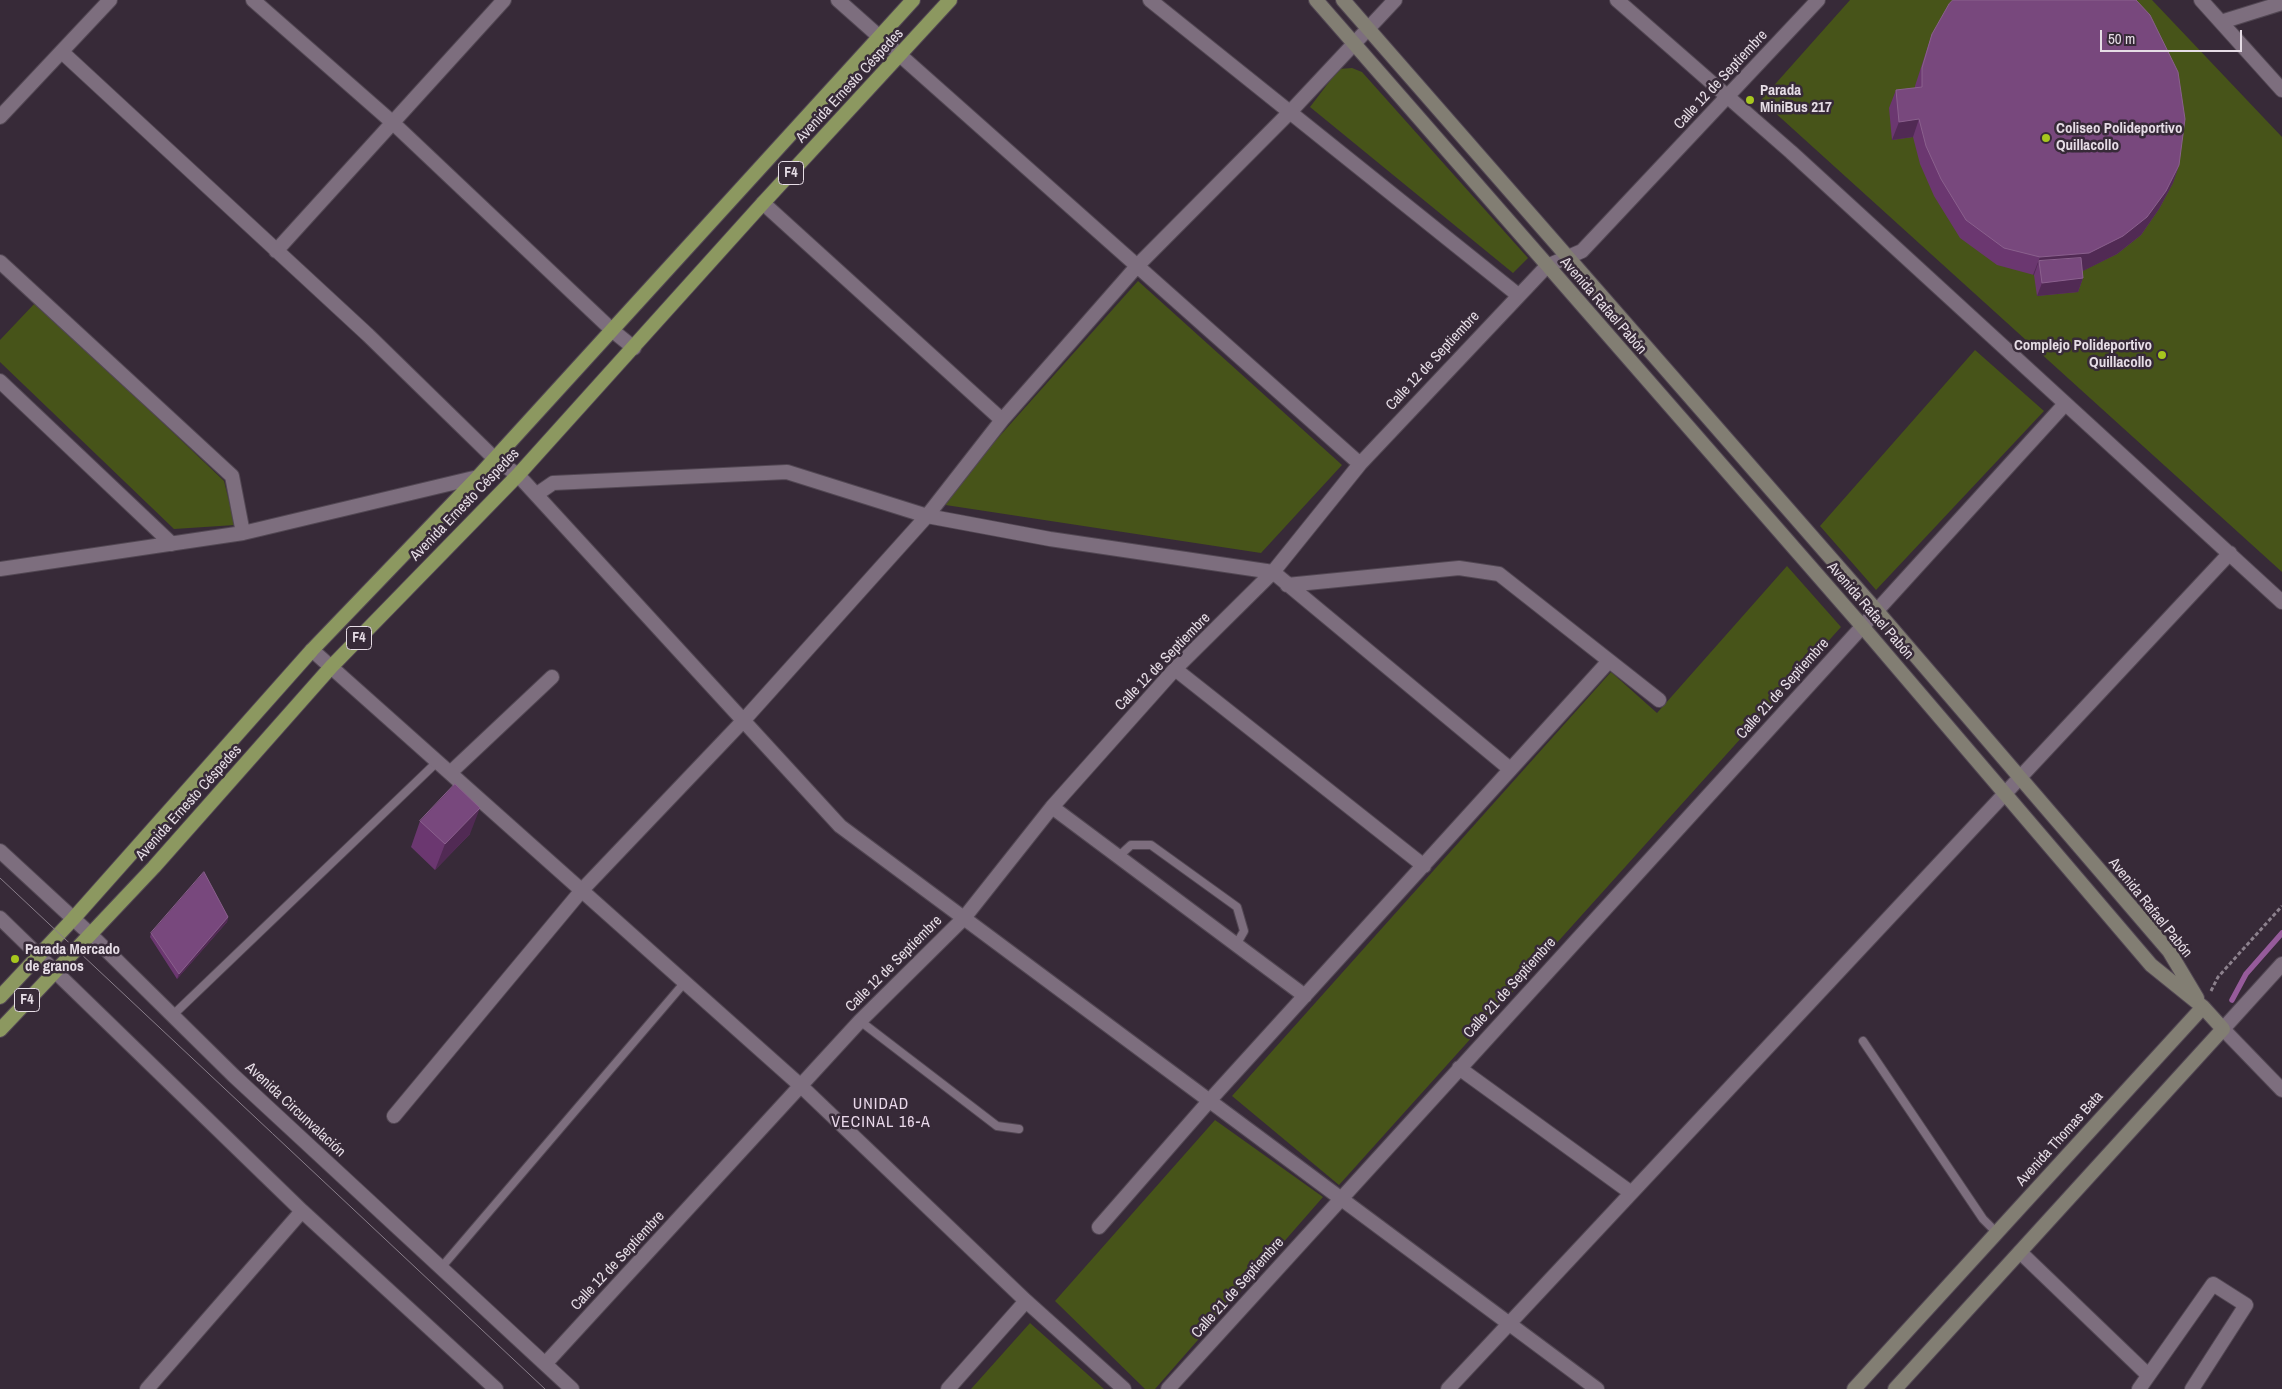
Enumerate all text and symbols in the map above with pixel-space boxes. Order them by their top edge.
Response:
scale bar [2102,20,2244,52]
street label: Avenida Ernesto Céspedes [792,25,908,147]
street label: Calle 12 de Septiembre [1670,27,1772,133]
text: 50 m [2108,28,2135,49]
place label: Parada MiniBus 217 [1760,82,1832,117]
marker: Parada MiniBus 217 [1744,94,1756,106]
place label: Coliseo Polideportivo Quillacollo [2056,120,2182,155]
marker: Coliseo Polideportivo Quillacollo [2040,132,2052,144]
road number: F4 [778,162,804,184]
street label: Avenida Rafael Pabón [1556,254,1650,358]
street label: Calle 12 de Septiembre [1382,308,1484,414]
place label: Complejo Polideportivo Quillacollo [2014,337,2152,372]
marker: Complejo Polideportivo Quillacollo [2156,349,2168,361]
street label: Avenida Ernesto Céspedes [407,445,523,565]
street label: Avenida Rafael Pabón [1823,559,1917,663]
street label: Calle 12 de Septiembre [1112,609,1214,715]
road number: F4 [346,626,372,650]
street label: Calle 21 de Septiembre [1733,635,1833,743]
street label: Avenida Ernesto Céspedes [132,741,246,865]
street label: Avenida Rafael Pabón [2104,855,2196,961]
street label: Calle 12 de Septiembre [842,912,946,1016]
street label: Calle 21 de Septiembre [1460,934,1560,1042]
place label: Parada Mercado de granos [25,941,120,976]
marker: Parada Mercado de granos [9,953,21,965]
road number: F4 [15,988,40,1012]
street label: Avenida Circunvalación [241,1059,349,1161]
street label: Avenida Thomas Bata [2013,1088,2107,1190]
district label: UNIDAD VECINAL 16-A [830,1095,932,1133]
street label: Calle 12 de Septiembre [567,1208,669,1314]
street label: Calle 21 de Septiembre [1188,1234,1288,1342]

